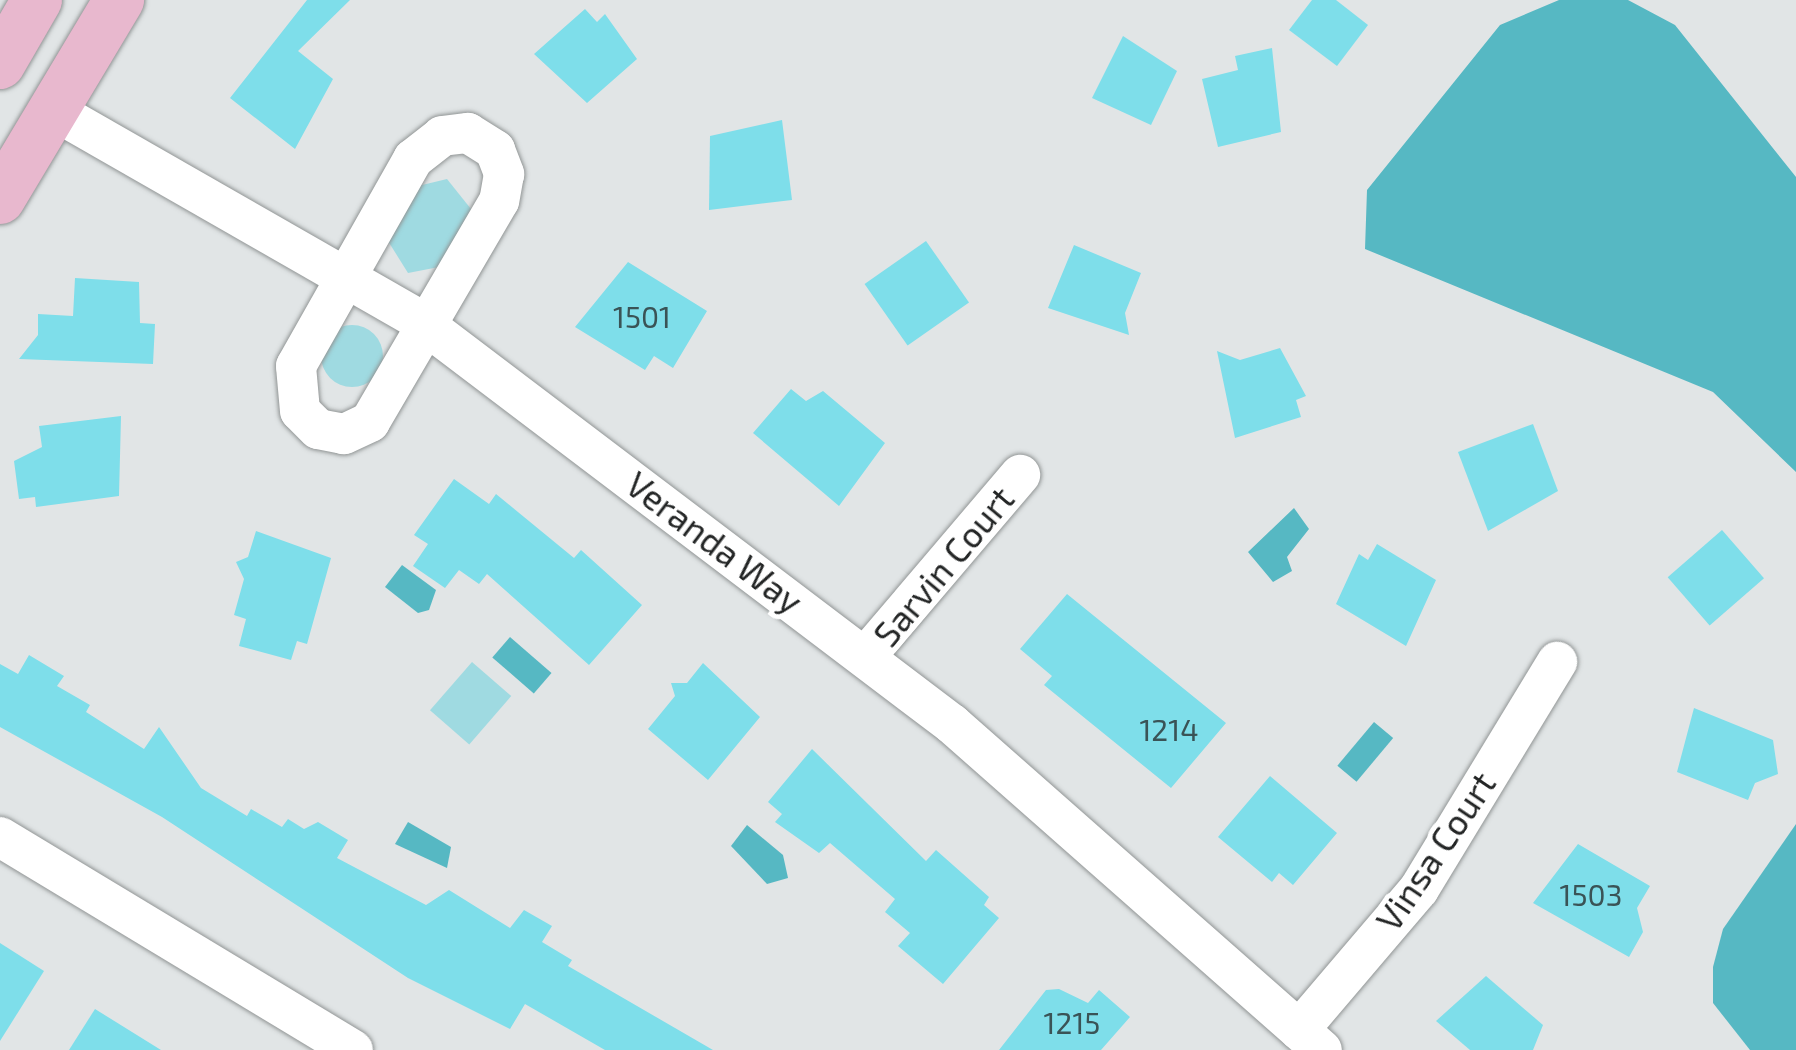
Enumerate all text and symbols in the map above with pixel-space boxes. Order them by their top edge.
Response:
house number: 1501 [613,298,671,334]
street label: Veranda Way [619,462,811,622]
street label: Sarvin Court [864,478,1022,654]
house number: 1214 [1139,711,1199,747]
street label: Vinsa Court [1367,764,1503,938]
house number: 1503 [1560,876,1622,912]
house number: 1215 [1044,1004,1100,1040]

